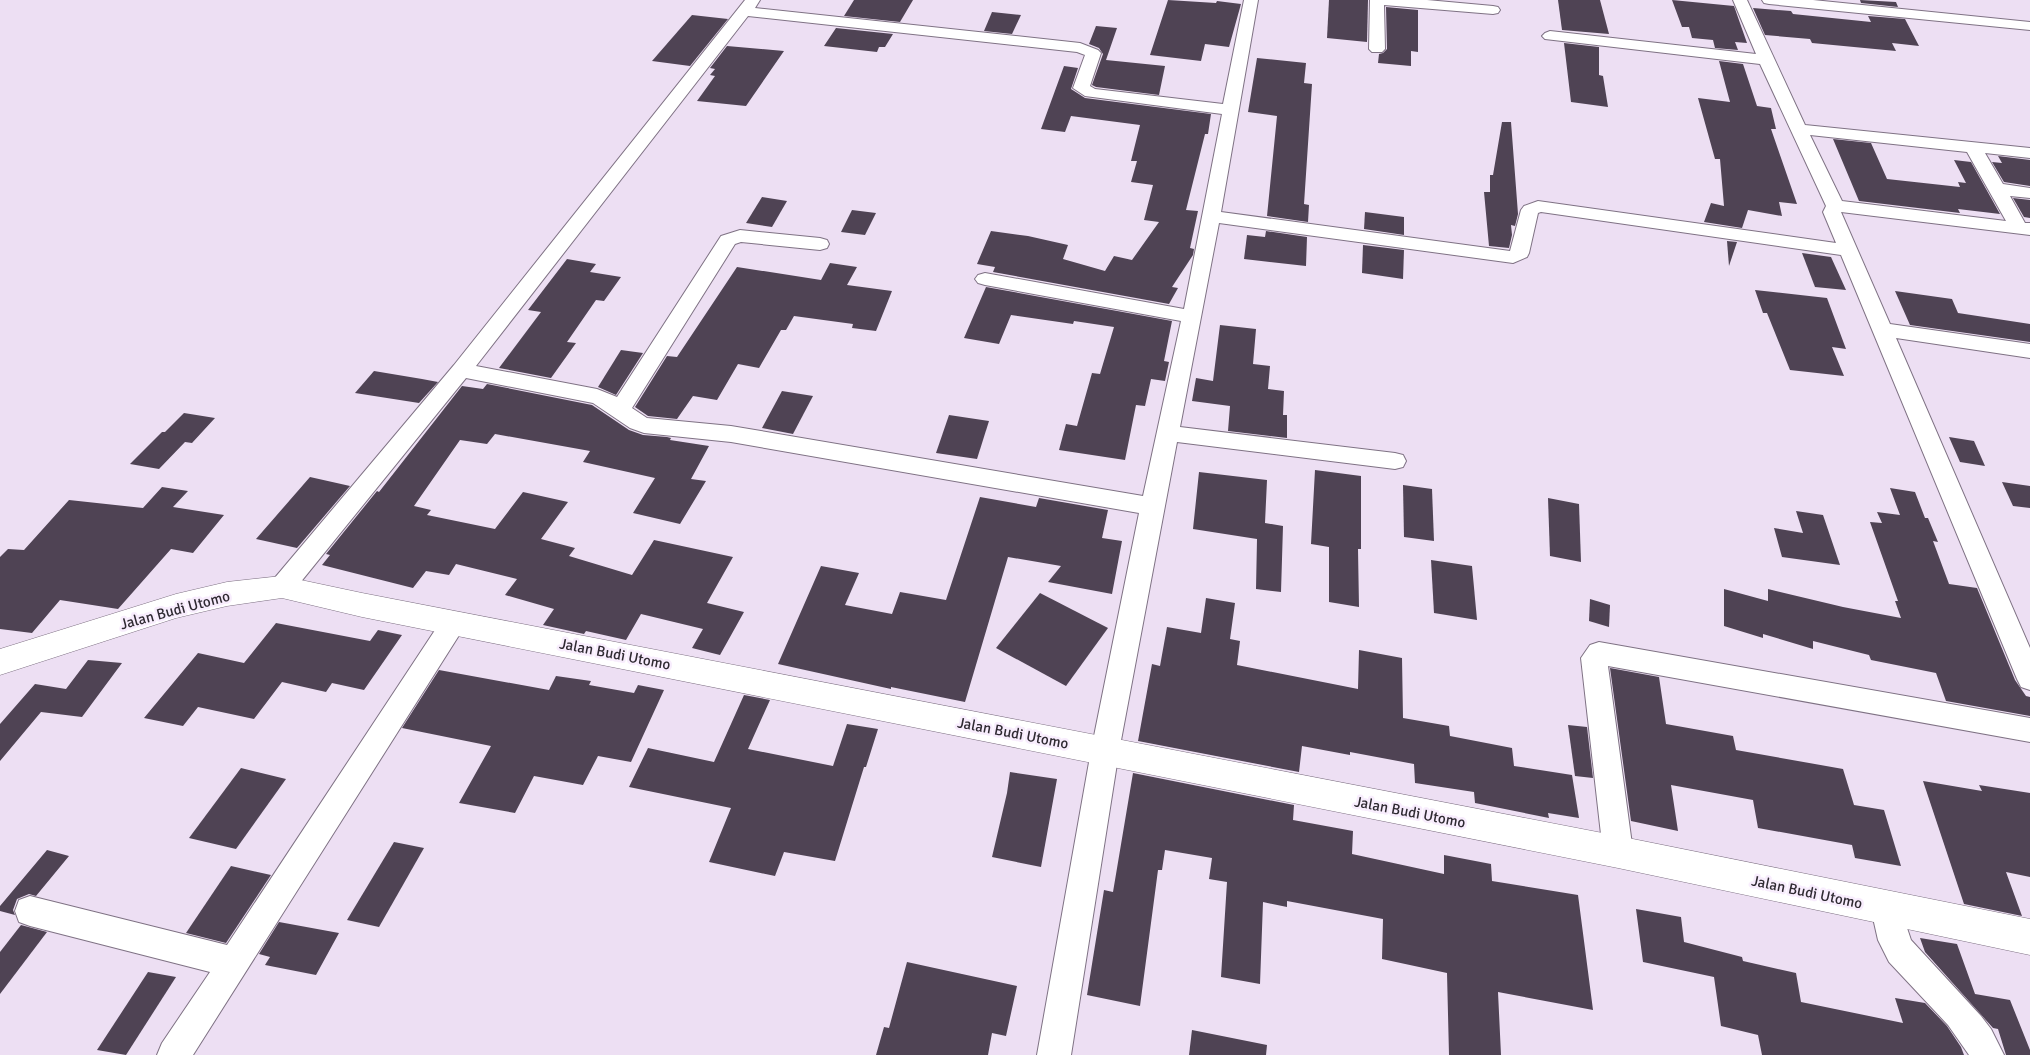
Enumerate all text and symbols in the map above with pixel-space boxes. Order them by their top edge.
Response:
street label: Jalan Budi Utomo [118,587,232,633]
street label: Jalan Budi Utomo [558,634,672,674]
street label: Jalan Budi Utomo [956,713,1070,753]
street label: Jalan Budi Utomo [1353,792,1467,832]
street label: Jalan Budi Utomo [1750,871,1864,913]

